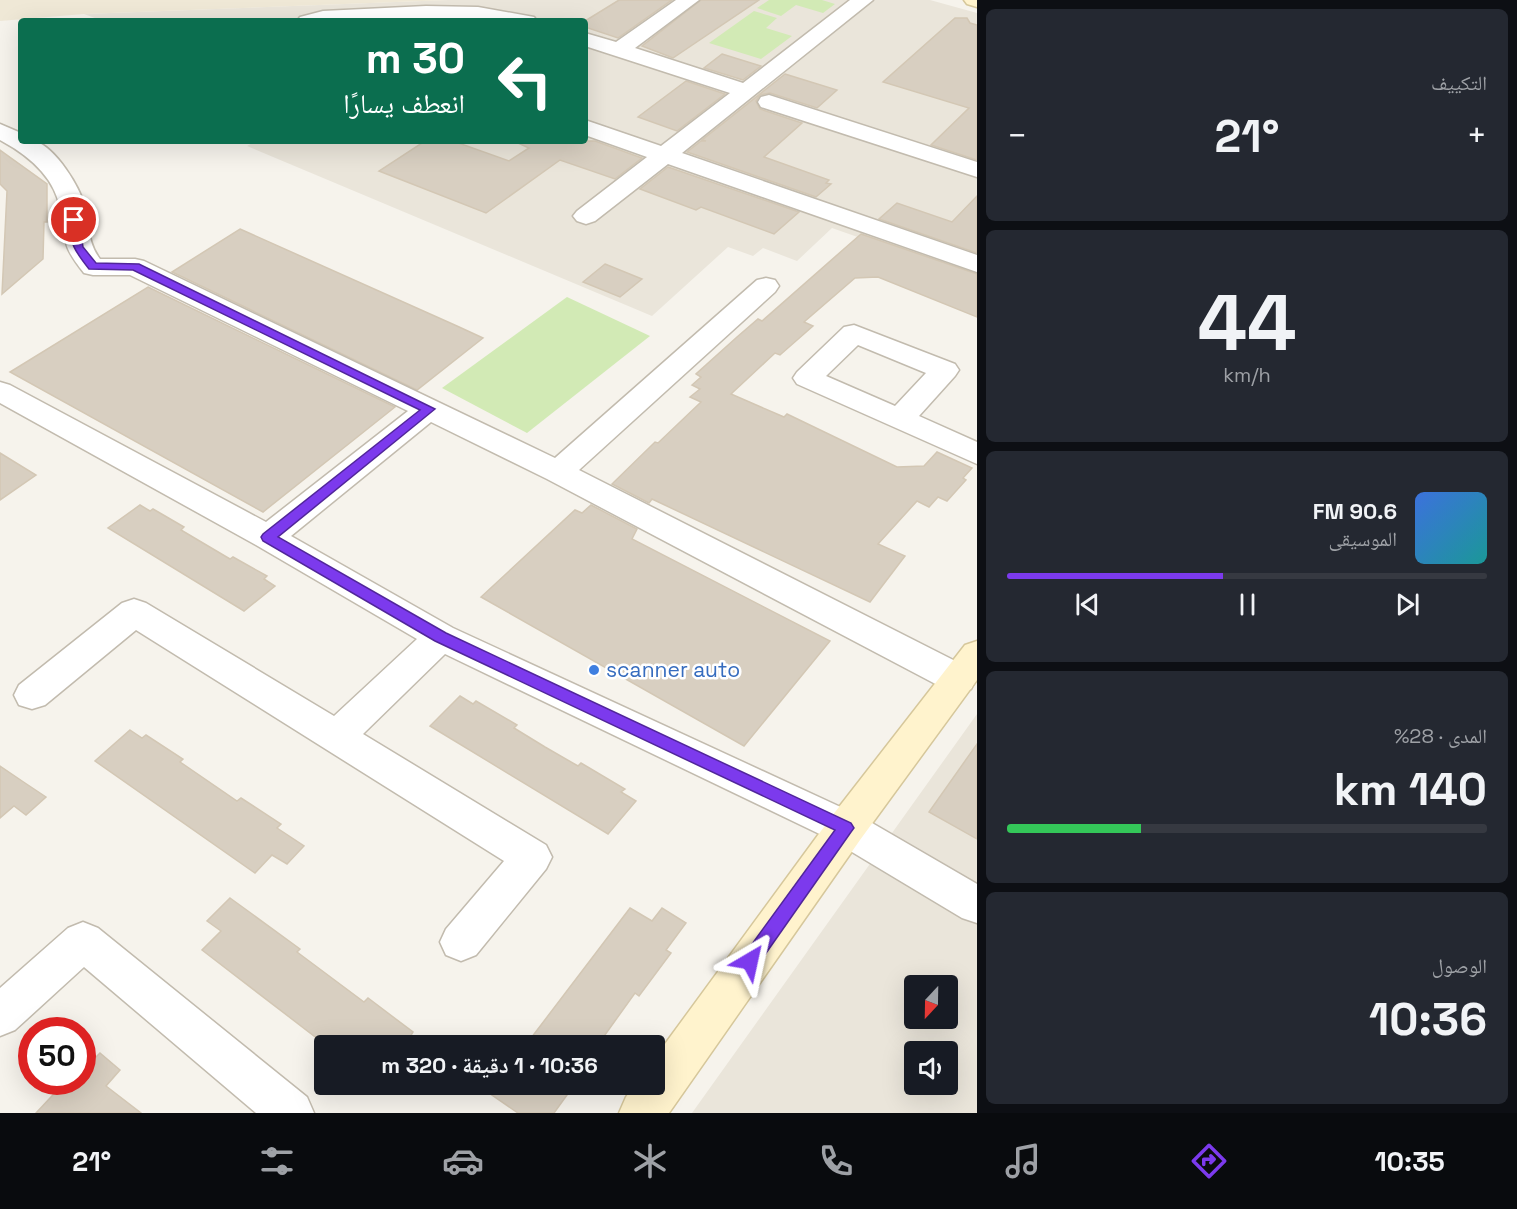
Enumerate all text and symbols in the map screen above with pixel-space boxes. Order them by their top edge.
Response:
text: 30 m [366,32,465,85]
icon: left [486,42,564,120]
text: التكييف [1431,70,1487,96]
text: انعطف يسارًا [343,86,465,121]
text: 21° [1215,108,1279,165]
text: − [1007,115,1027,157]
text: + [1467,115,1487,157]
pin [48,194,99,245]
icon: arrive [57,203,90,236]
text: 44 [1197,273,1297,373]
text: km/h [1223,362,1271,388]
text: 90.6 FM [1313,497,1397,525]
text: الموسيقى [1329,526,1397,552]
icon: previous [1071,588,1104,621]
icon: pause [1231,588,1264,621]
icon: next [1391,588,1424,621]
place label: scanner auto [606,656,740,683]
marker: scanner auto [587,663,601,677]
text: المدى · 28% [1394,723,1487,749]
text: 140 km [1334,761,1487,818]
position arrow [718,929,782,993]
text: الوصول [1432,953,1487,979]
north arrow [904,975,958,1029]
map controls [904,975,958,1095]
text: 10:36 [1369,991,1487,1048]
speed limit sign: 50 [18,1017,96,1095]
button: sound [904,1041,958,1095]
text: 10:36 · 1 دقيقة · 320 m [381,1051,598,1079]
icon: filters [256,1140,298,1182]
icon: car [442,1140,484,1182]
icon: climate [629,1140,671,1182]
icon: phone [815,1140,857,1182]
icon: music [1002,1140,1044,1182]
icon: directions [1188,1140,1230,1182]
text: 21° [72,1144,111,1179]
text: 10:35 [1374,1144,1445,1179]

